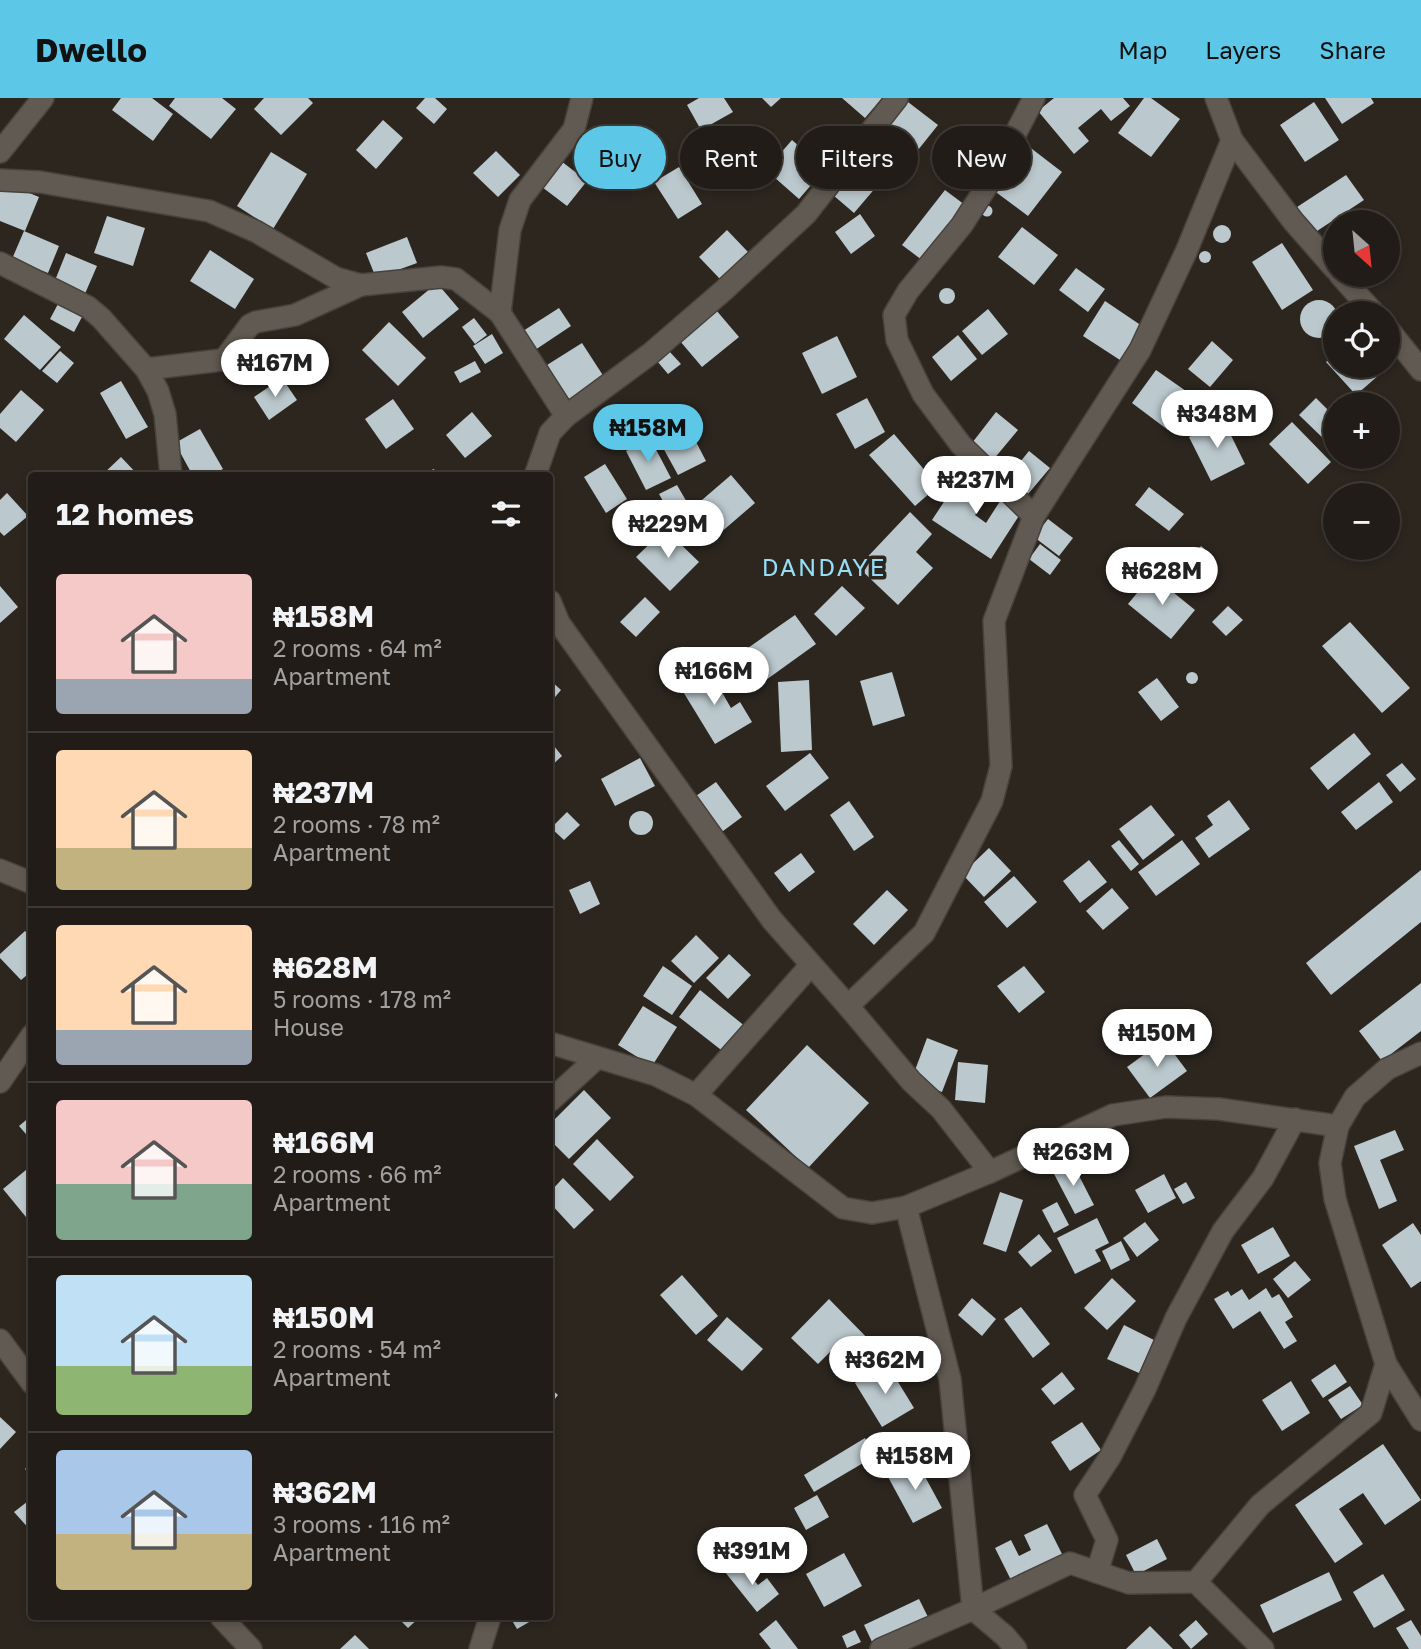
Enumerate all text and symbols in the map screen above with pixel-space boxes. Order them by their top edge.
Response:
text: Dwello [35,30,147,69]
text: Map [1118,35,1167,64]
text: Layers [1205,35,1281,64]
text: Share [1319,35,1386,64]
chip: Buy [574,126,666,189]
chip: Rent [680,126,782,189]
chip: Filters [796,126,918,189]
chip: New [932,126,1031,189]
north arrow [1323,210,1400,287]
map controls [1323,210,1400,560]
button: locate [1323,301,1400,378]
pin: ₦167M [226,340,324,399]
text: ₦167M [237,348,313,376]
pin: ₦348M [1168,390,1266,450]
button: + [1323,392,1400,469]
text: ₦348M [1177,399,1257,427]
pin: ₦158M [599,404,697,464]
text: ₦158M [609,413,687,441]
pin: ₦237M [927,456,1025,516]
text: ₦237M [937,465,1015,493]
button: − [1323,483,1400,560]
icon: filters [487,495,525,533]
text: 12 homes [56,496,194,532]
pin: ₦229M [619,500,717,560]
text: ₦229M [628,509,708,537]
pin: ₦628M [1113,547,1211,607]
district label: DANDAYE [762,552,886,581]
text: ₦628M [1122,556,1202,584]
text: ₦158M [273,598,374,634]
icon: home [112,602,196,686]
text: 2 rooms · 64 m² [273,634,442,662]
pin: ₦166M [665,648,763,707]
text: ₦166M [675,656,753,684]
text: Apartment [273,662,391,690]
text: ₦237M [273,774,374,810]
icon: home [112,778,196,862]
text: 2 rooms · 78 m² [273,810,440,838]
text: Apartment [273,838,391,866]
text: ₦628M [273,949,378,985]
icon: home [112,953,196,1037]
text: 5 rooms · 178 m² [273,985,451,1013]
pin: ₦150M [1108,1010,1206,1069]
text: House [273,1013,344,1041]
text: ₦150M [1118,1018,1196,1046]
text: ₦166M [273,1124,375,1160]
icon: home [112,1128,196,1212]
pin: ₦263M [1024,1128,1122,1188]
text: ₦263M [1033,1137,1113,1165]
text: 2 rooms · 66 m² [273,1160,442,1188]
text: Apartment [273,1188,391,1216]
text: ₦150M [273,1299,375,1335]
icon: home [112,1303,196,1387]
text: 2 rooms · 54 m² [273,1335,441,1363]
pin: ₦362M [836,1336,934,1396]
text: ₦362M [845,1345,925,1373]
text: Apartment [273,1363,391,1391]
pin: ₦158M [866,1432,964,1492]
text: ₦158M [876,1441,954,1469]
text: ₦362M [273,1474,377,1510]
icon: home [112,1478,196,1562]
text: 3 rooms · 116 m² [273,1510,450,1538]
pin: ₦391M [703,1528,801,1587]
text: ₦391M [713,1536,791,1564]
text: Apartment [273,1538,391,1566]

